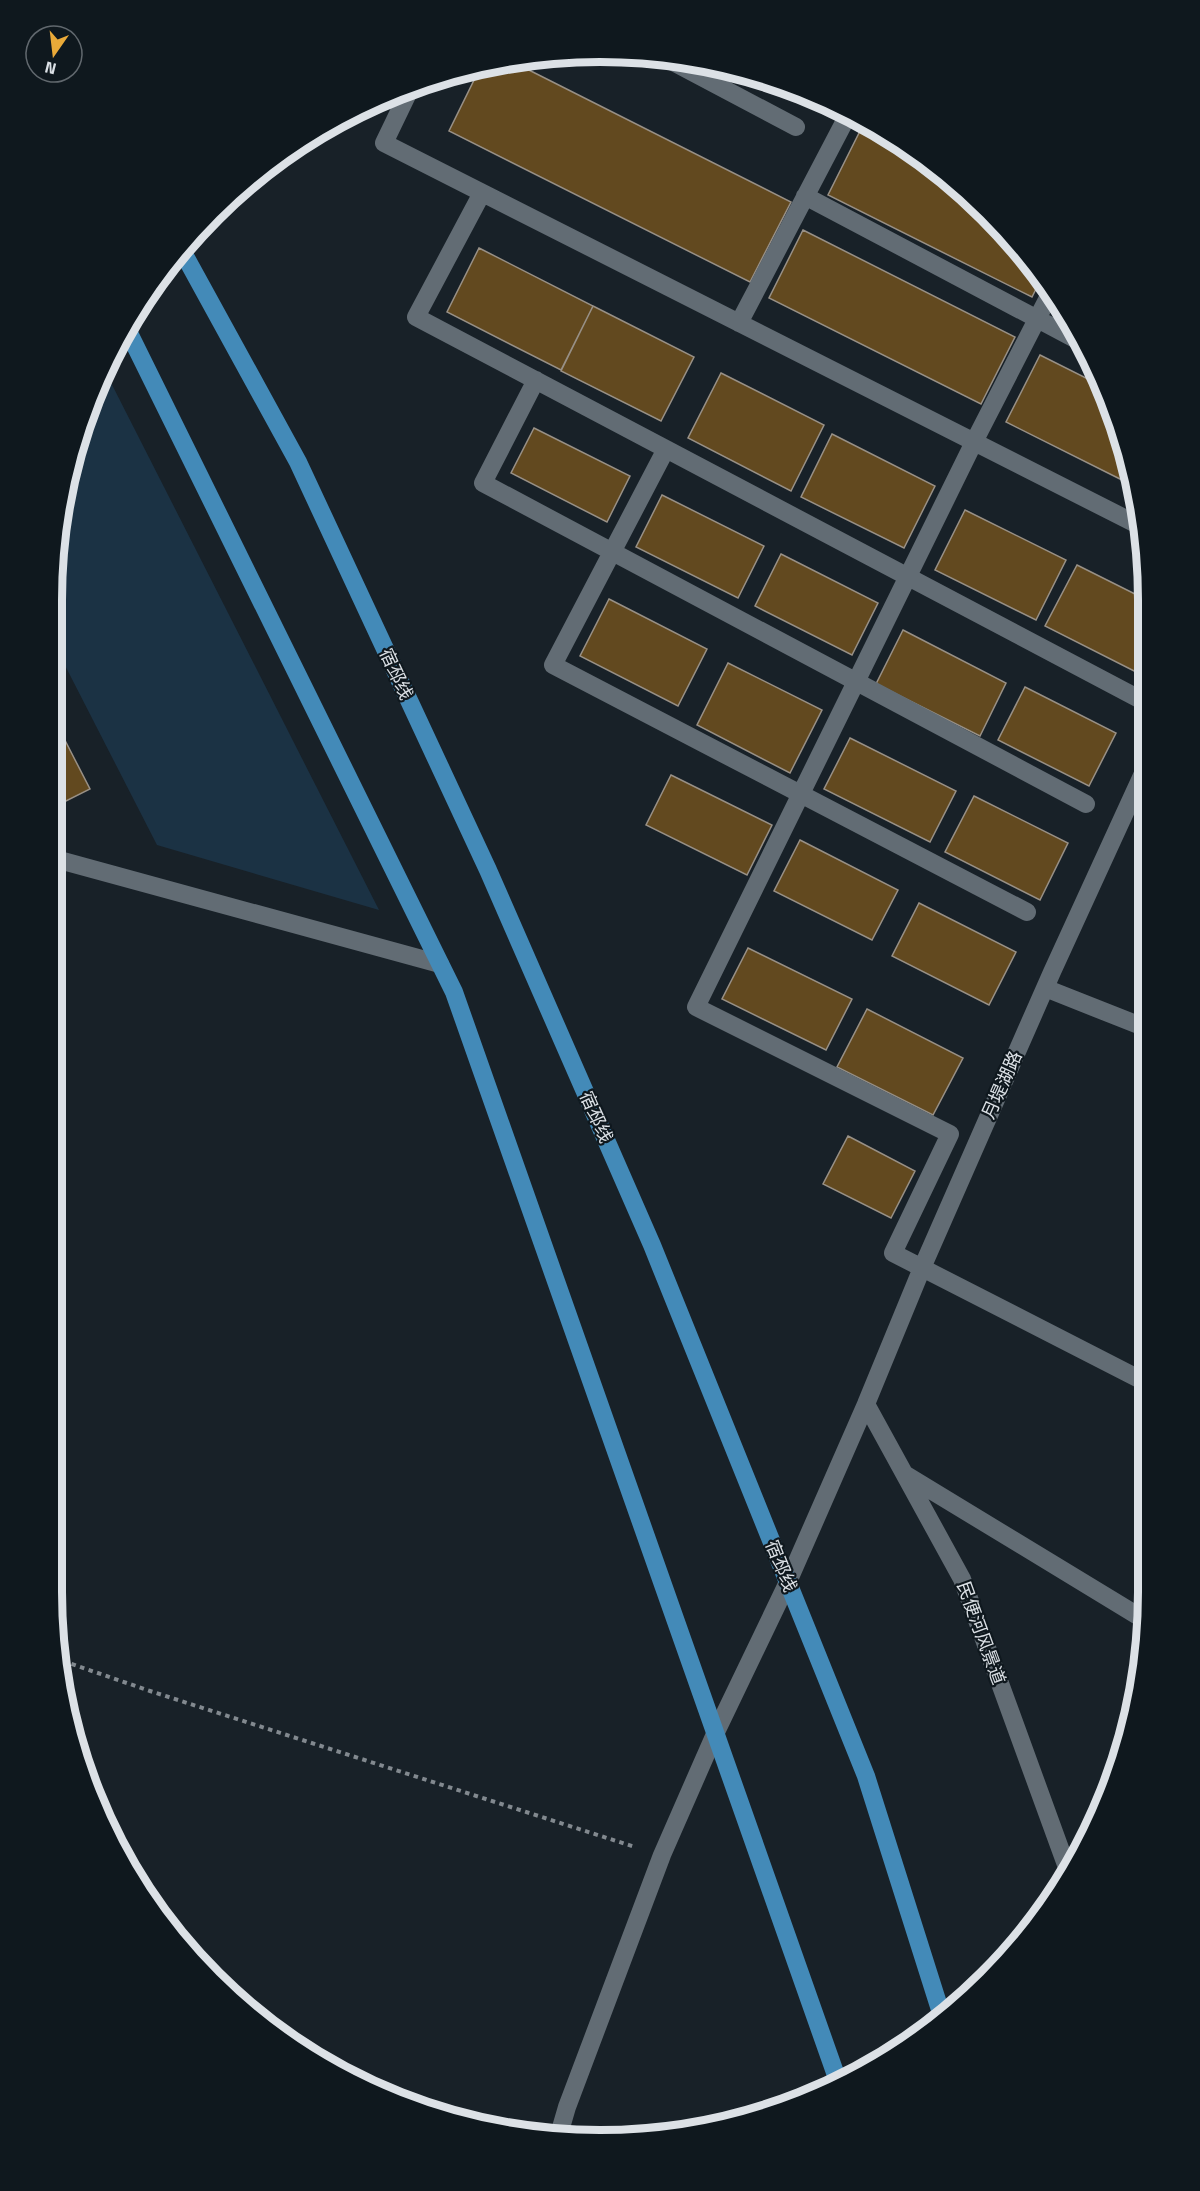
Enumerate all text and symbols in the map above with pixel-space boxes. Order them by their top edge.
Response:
north arrow [24,24,84,84]
text: N [42,56,59,82]
street label: 宿邳线 [373,644,420,704]
street label: 月堤湖路 [975,1046,1029,1123]
street label: 宿邳线 [573,1087,620,1147]
street label: 宿邳线 [759,1536,804,1596]
street label: 民便河风景道 [950,1577,1013,1688]

